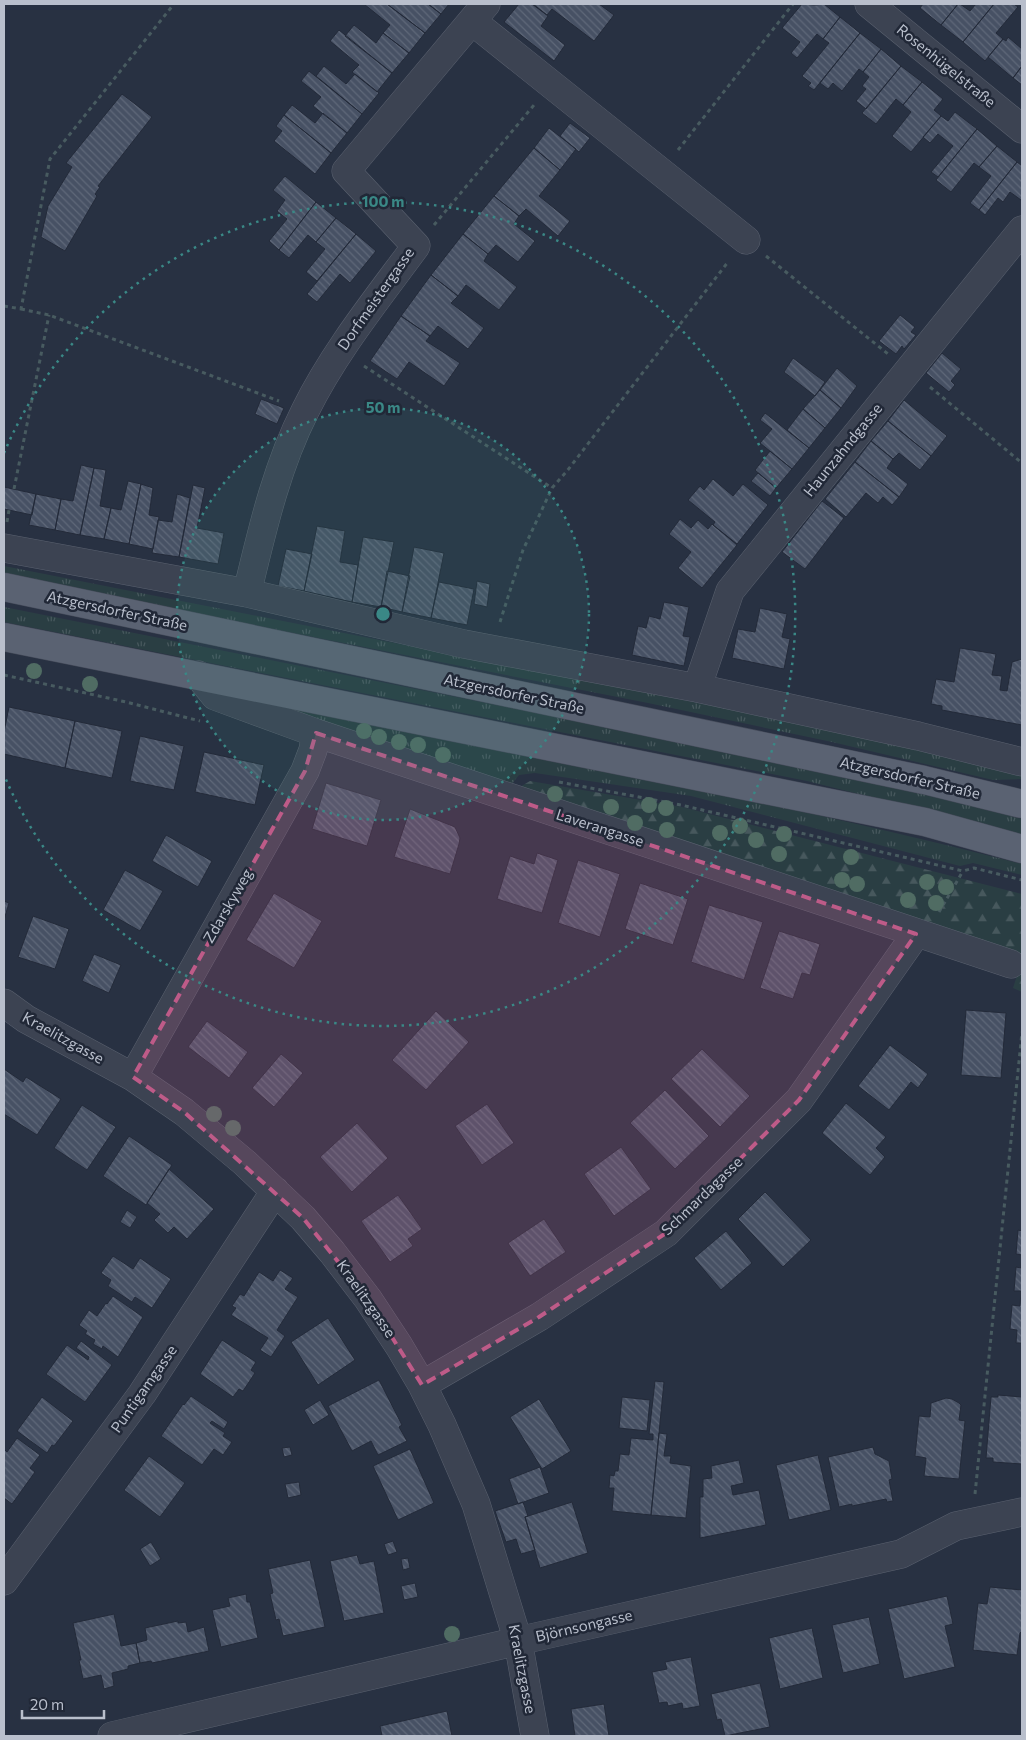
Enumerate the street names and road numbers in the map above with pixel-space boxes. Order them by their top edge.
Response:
street label: Rosenhügelstraße [894,20,1000,111]
street label: Dorfmeistergasse [333,244,417,353]
street label: Haunzahndgasse [799,399,885,500]
street label: Atzgersdorfer Straße [45,586,189,634]
street label: Atzgersdorfer Straße [442,669,586,717]
street label: Atzgersdorfer Straße [838,752,982,802]
street label: Laverangasse [554,804,647,850]
street label: Zdarskyweg [199,865,256,946]
street label: Kraelitzgasse [20,1007,107,1067]
street label: Schmardagasse [657,1152,746,1238]
street label: Kraelitzgasse [334,1256,400,1341]
street label: Puntigamgasse [106,1341,180,1436]
street label: Björnsongasse [534,1605,634,1645]
street label: Kraelitzgasse [506,1623,540,1715]

